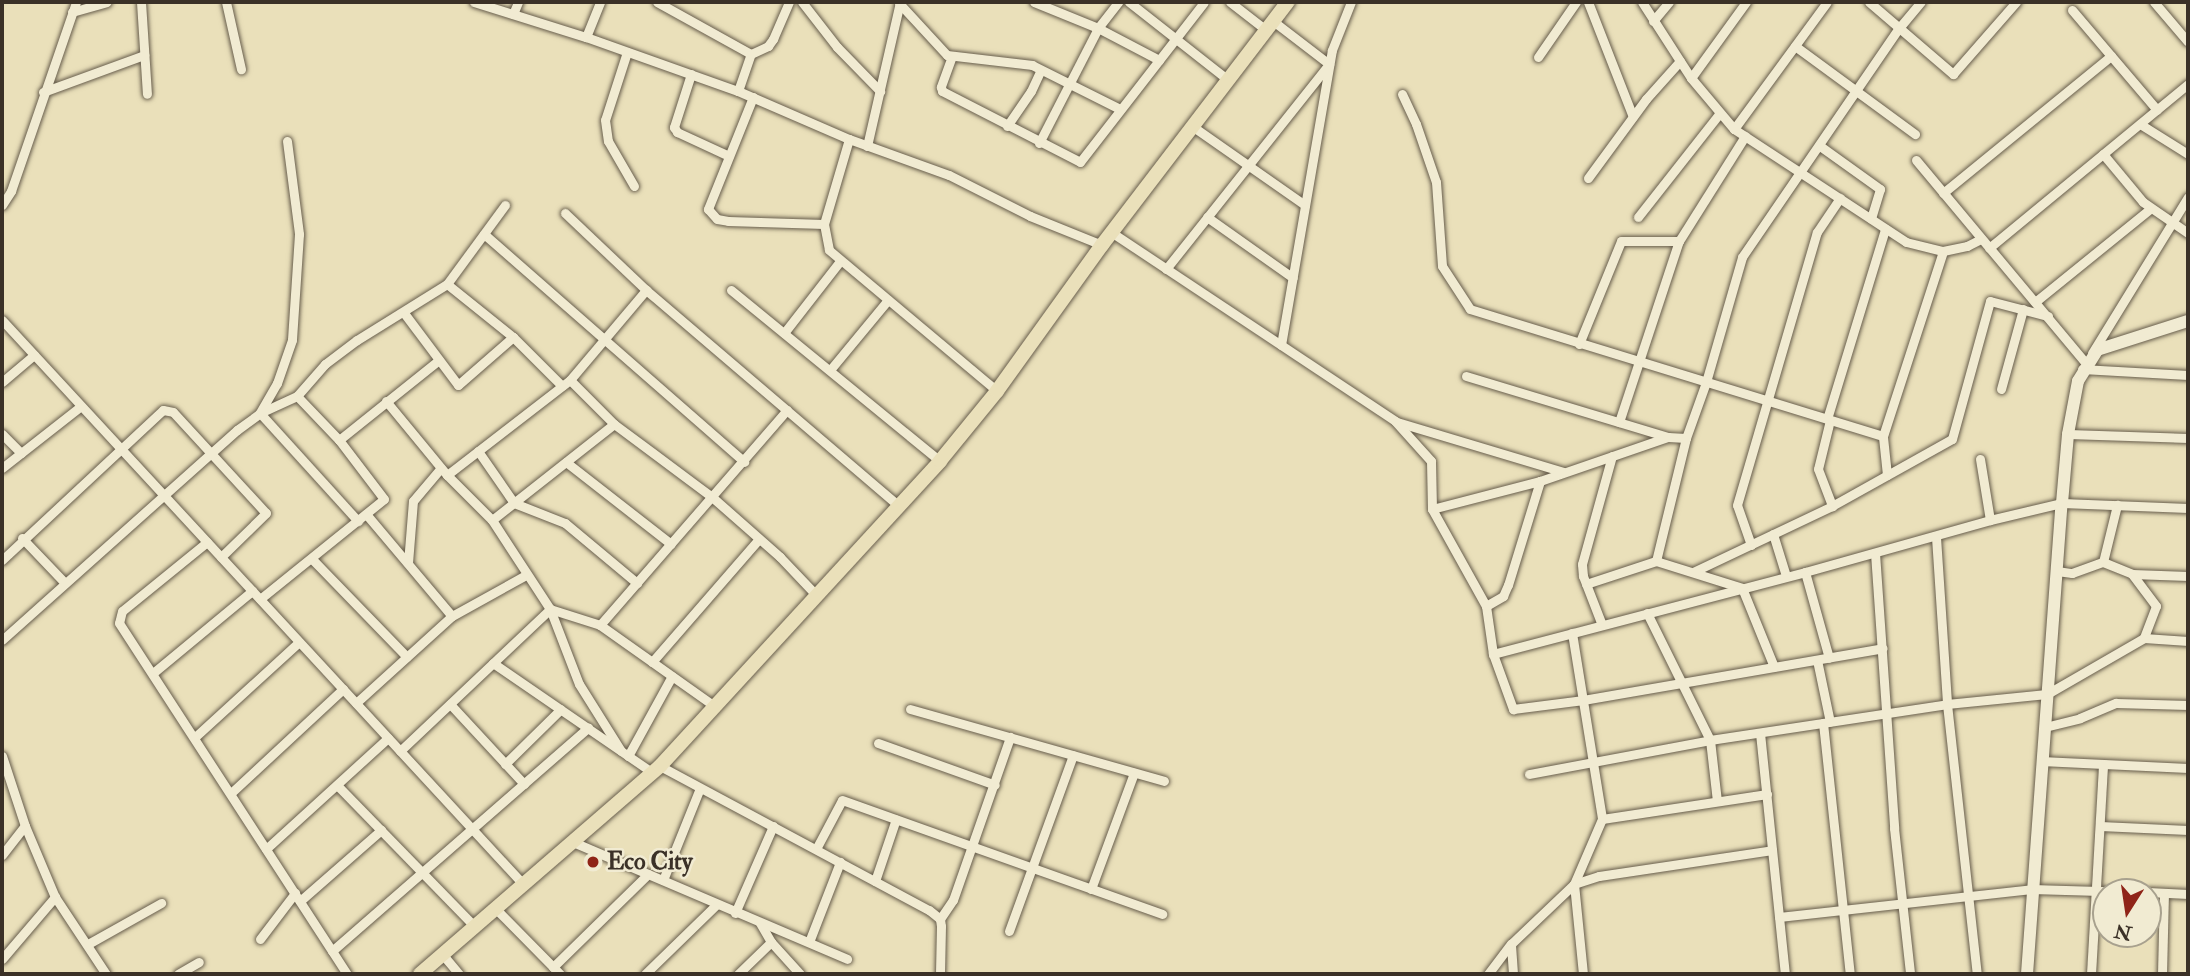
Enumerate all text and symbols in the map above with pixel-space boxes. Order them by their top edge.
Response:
place label: Eco City [607,848,692,876]
marker: Eco City [585,854,601,870]
north arrow [2092,878,2162,948]
text: N [2112,918,2134,945]

